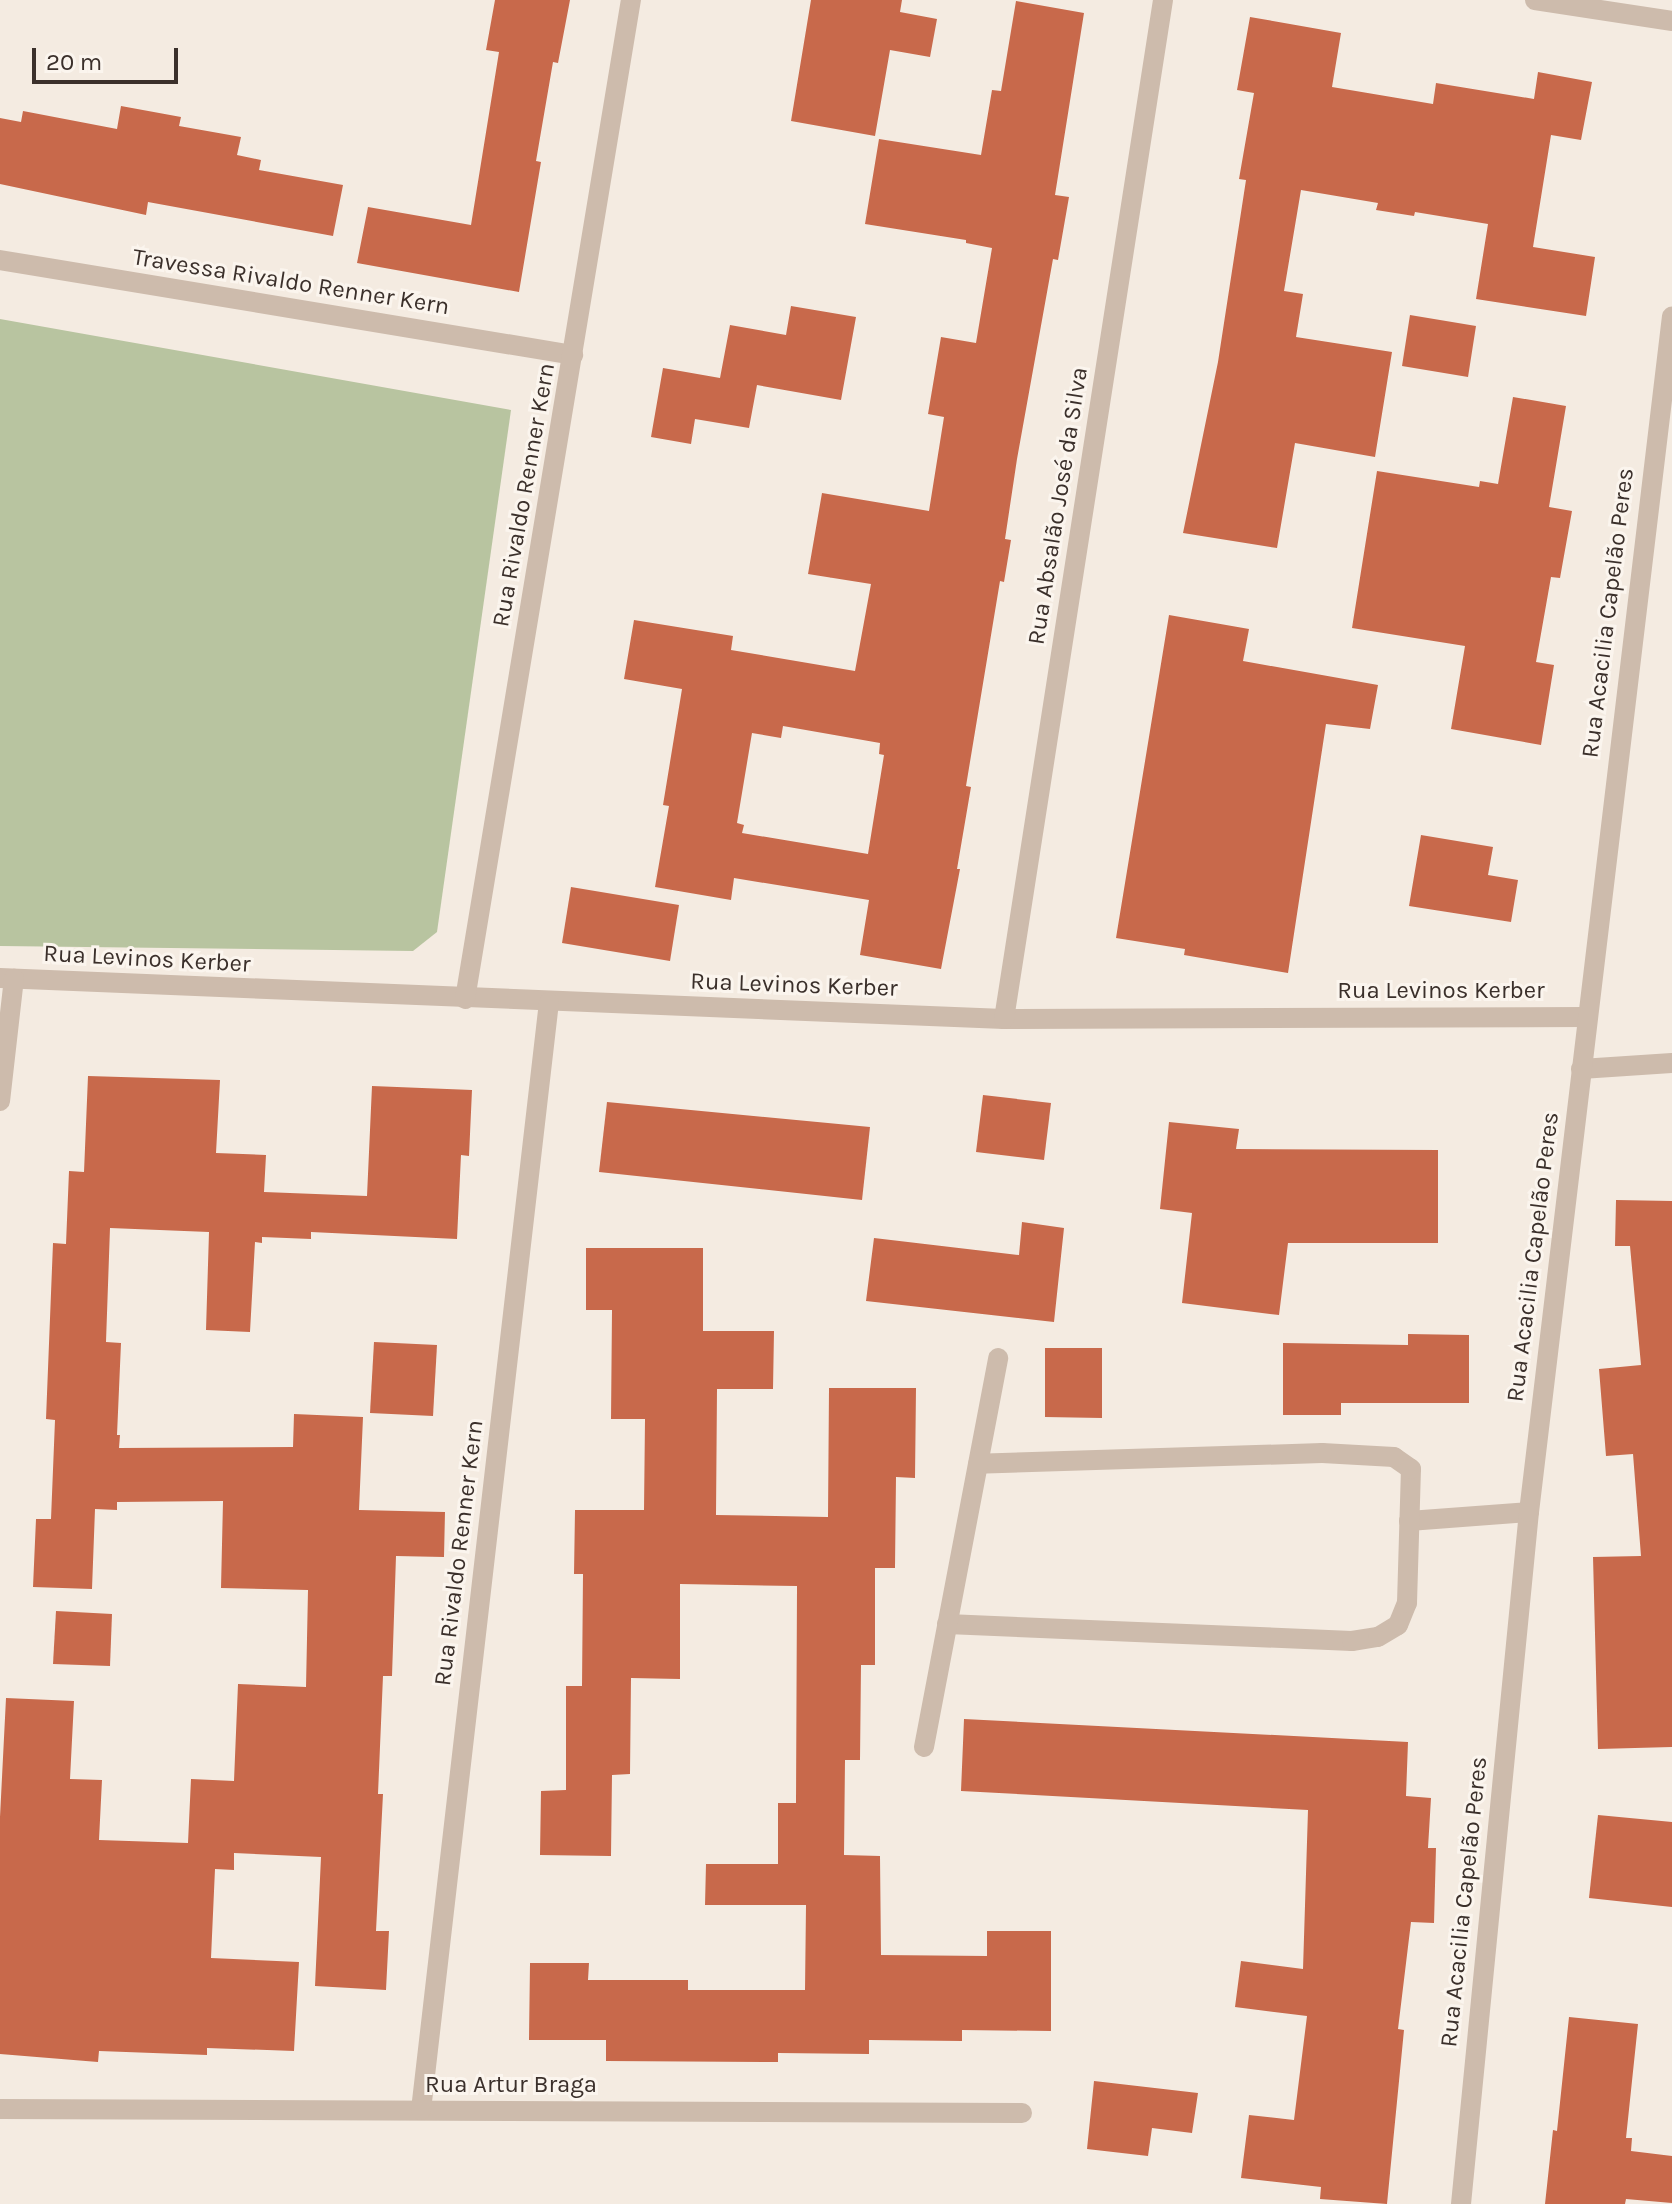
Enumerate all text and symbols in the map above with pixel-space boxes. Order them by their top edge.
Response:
scale bar [36,32,182,82]
text: 20 m [46,48,102,76]
street label: Travessa Rivaldo Renner Kern [131,243,451,321]
street label: Rua Rivaldo Renner Kern [487,361,561,629]
street label: Rua Absalão José da Silva [1022,365,1094,647]
street label: Rua Acacilia Capelão Peres [1576,466,1640,760]
street label: Rua Levinos Kerber [43,939,251,979]
street label: Rua Levinos Kerber [690,967,898,1003]
street label: Rua Levinos Kerber [1337,977,1545,1005]
street label: Rua Acacilia Capelão Peres [1501,1110,1565,1404]
street label: Rua Rivaldo Renner Kern [428,1418,490,1688]
street label: Rua Acacilia Capelão Peres [1434,1755,1494,2049]
street label: Rua Artur Braga [425,2071,597,2099]

